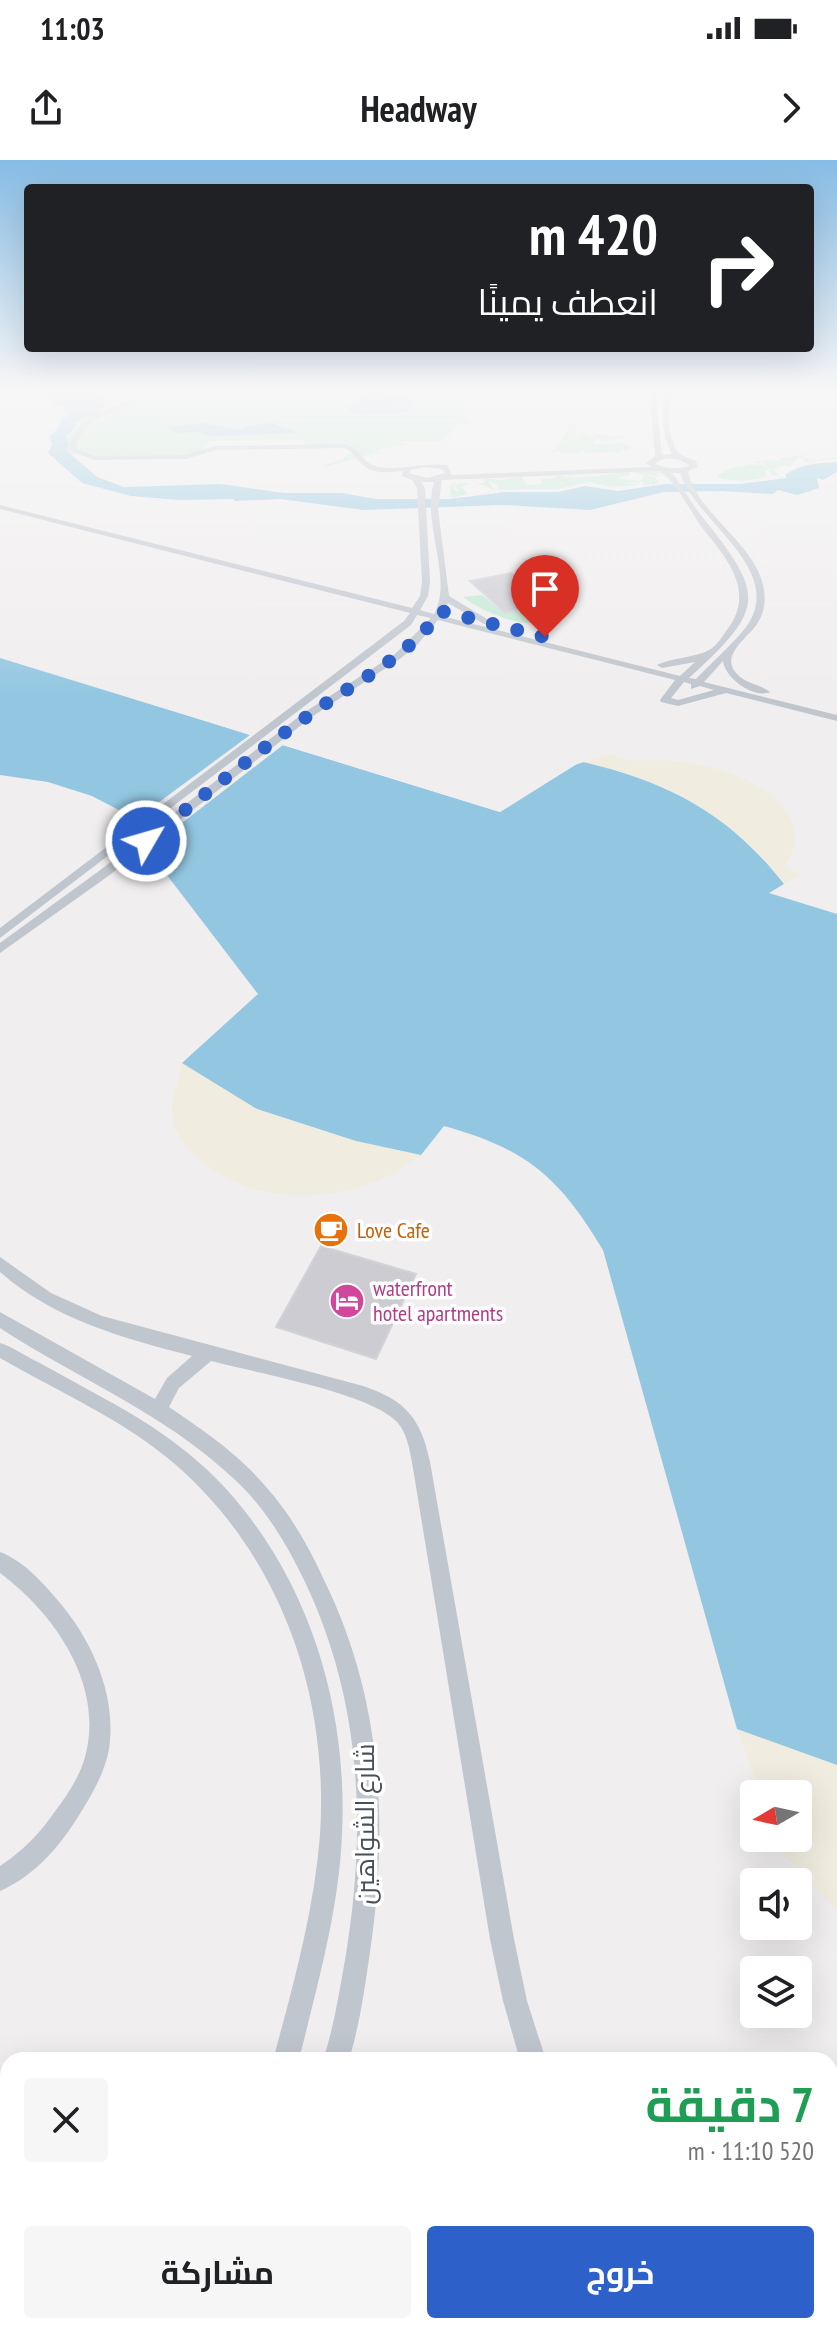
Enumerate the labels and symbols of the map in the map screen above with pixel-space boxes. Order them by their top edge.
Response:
pin [511,555,579,637]
position arrow [104,799,188,883]
cafe icon: Love Cafe [312,1211,350,1249]
place label: Love Cafe [357,1216,430,1244]
place label: waterfront hotel apartments [373,1274,503,1327]
hotel icon: waterfront hotel apartments [328,1282,366,1320]
street label: شارع الشواهين [348,1744,382,1904]
north arrow [740,1780,812,1852]

